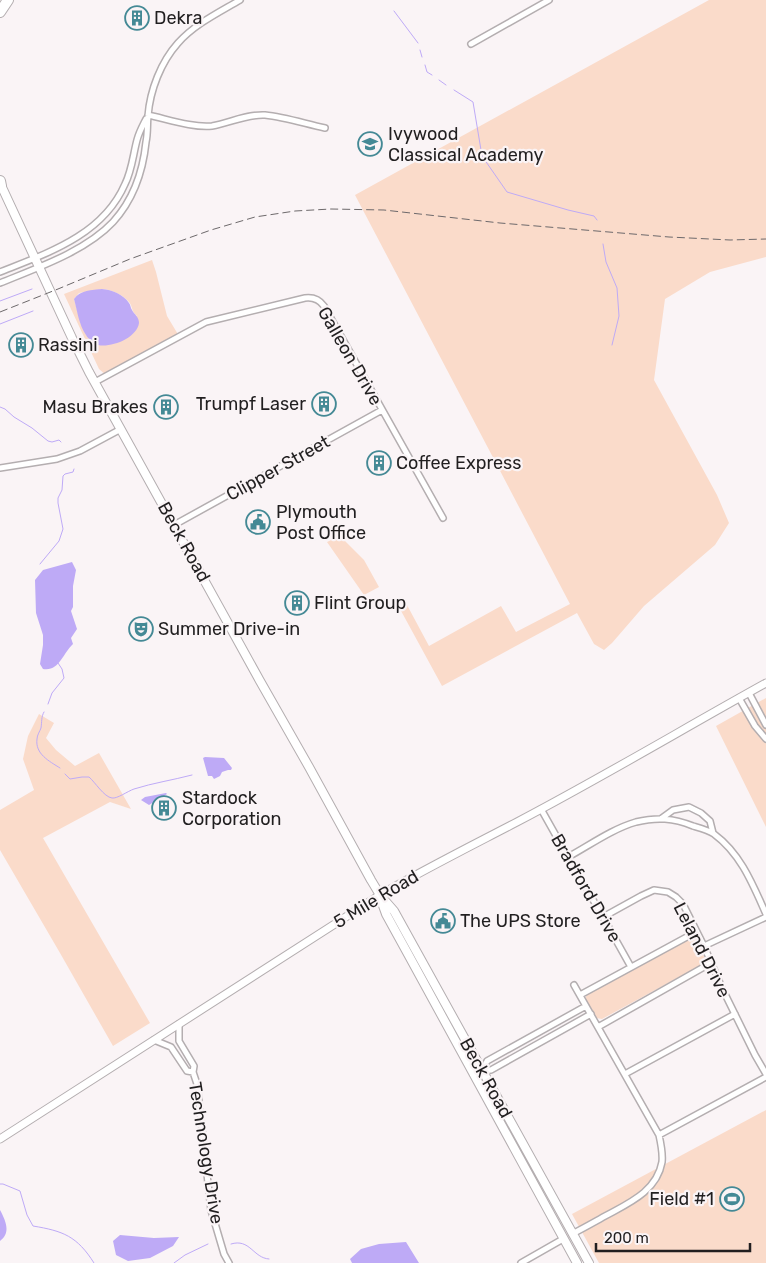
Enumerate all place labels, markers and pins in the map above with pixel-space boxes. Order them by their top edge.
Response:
building icon: Dekra [124,5,150,31]
place label: Dekra [154,7,202,29]
place label: Ivywood Classical Academy [388,123,544,166]
school or university icon: Ivywood Classical Academy [357,131,383,157]
building icon: Rassini [8,332,34,358]
place label: Rassini [38,334,98,356]
building icon: Trumpf Laser [311,391,337,417]
place label: Trumpf Laser [196,393,306,415]
building icon: Masu Brakes [153,394,179,420]
place label: Masu Brakes [43,396,148,418]
building icon: Coffee Express [366,450,392,476]
place label: Coffee Express [396,452,521,474]
place label: Plymouth Post Office [276,501,366,544]
public building icon: Plymouth Post Office [245,509,271,535]
building icon: Flint Group [284,590,310,616]
place label: Flint Group [314,592,406,614]
theatre icon: Summer Drive-in [128,616,154,642]
place label: Summer Drive-in [158,618,300,640]
place label: Stardock Corporation [182,787,281,830]
building icon: Stardock Corporation [151,795,177,821]
public building icon: The UPS Store [430,908,456,934]
place label: The UPS Store [460,910,581,932]
sports icon: Field #1 [719,1186,745,1212]
place label: Field #1 [649,1188,714,1210]

